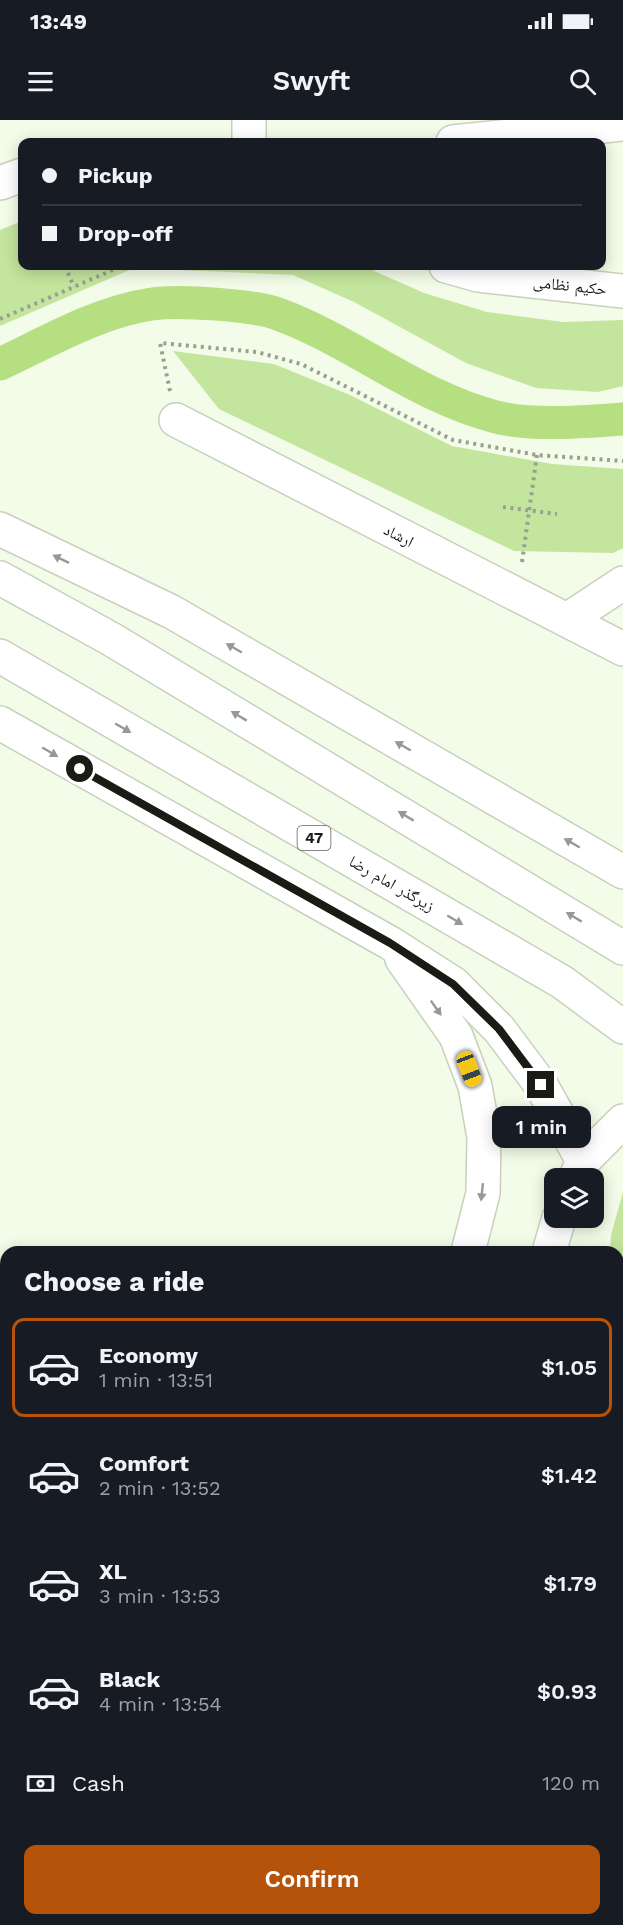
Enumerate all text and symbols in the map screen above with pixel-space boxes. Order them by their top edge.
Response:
text: 13:49 [30,9,87,34]
icon: menu [24,65,57,98]
text: Swyft [273,65,350,97]
icon: search [566,65,599,98]
text: Pickup [78,163,153,188]
text: Drop-off [78,221,173,246]
street label: حکیم نظامی [532,272,608,300]
street label: ارشاد [381,520,417,551]
one-way arrow [53,554,70,563]
one-way arrow [226,643,242,654]
one-way arrow [231,711,247,722]
one-way arrow [115,723,132,733]
one-way arrow [394,741,411,751]
one-way arrow [42,747,59,757]
route start [66,755,93,782]
one-way arrow [398,811,414,822]
road number: 47 [298,826,330,850]
one-way arrow [563,838,580,848]
street label: زیرگذر امام رضا [345,851,438,916]
one-way arrow [566,911,582,922]
one-way arrow [447,915,464,925]
one-way arrow [430,999,442,1015]
car [454,1049,484,1089]
route end [527,1071,554,1098]
callout: 1 min [492,1106,590,1148]
text: 1 min [516,1115,567,1139]
map controls [544,1168,604,1228]
button: layers [544,1168,604,1228]
one-way arrow [477,1182,487,1201]
text: Choose a ride [24,1266,204,1298]
icon: car [27,1341,81,1395]
text: Economy [99,1343,198,1368]
text: $1.05 [541,1355,597,1380]
text: 1 min · 13:51 [99,1368,213,1392]
icon: car [27,1449,81,1503]
text: Comfort [99,1451,189,1476]
text: $1.42 [541,1463,597,1488]
text: 2 min · 13:52 [99,1476,221,1500]
icon: car [27,1557,81,1611]
text: XL [99,1559,127,1584]
text: $1.79 [543,1571,597,1596]
text: 3 min · 13:53 [99,1584,221,1608]
icon: car [27,1665,81,1719]
text: Black [99,1667,160,1692]
text: $0.93 [537,1679,597,1704]
text: 4 min · 13:54 [99,1692,222,1716]
icon: cash [24,1767,57,1800]
text: Cash [72,1771,125,1796]
text: 120 m [542,1771,600,1795]
button: Confirm [24,1845,600,1914]

